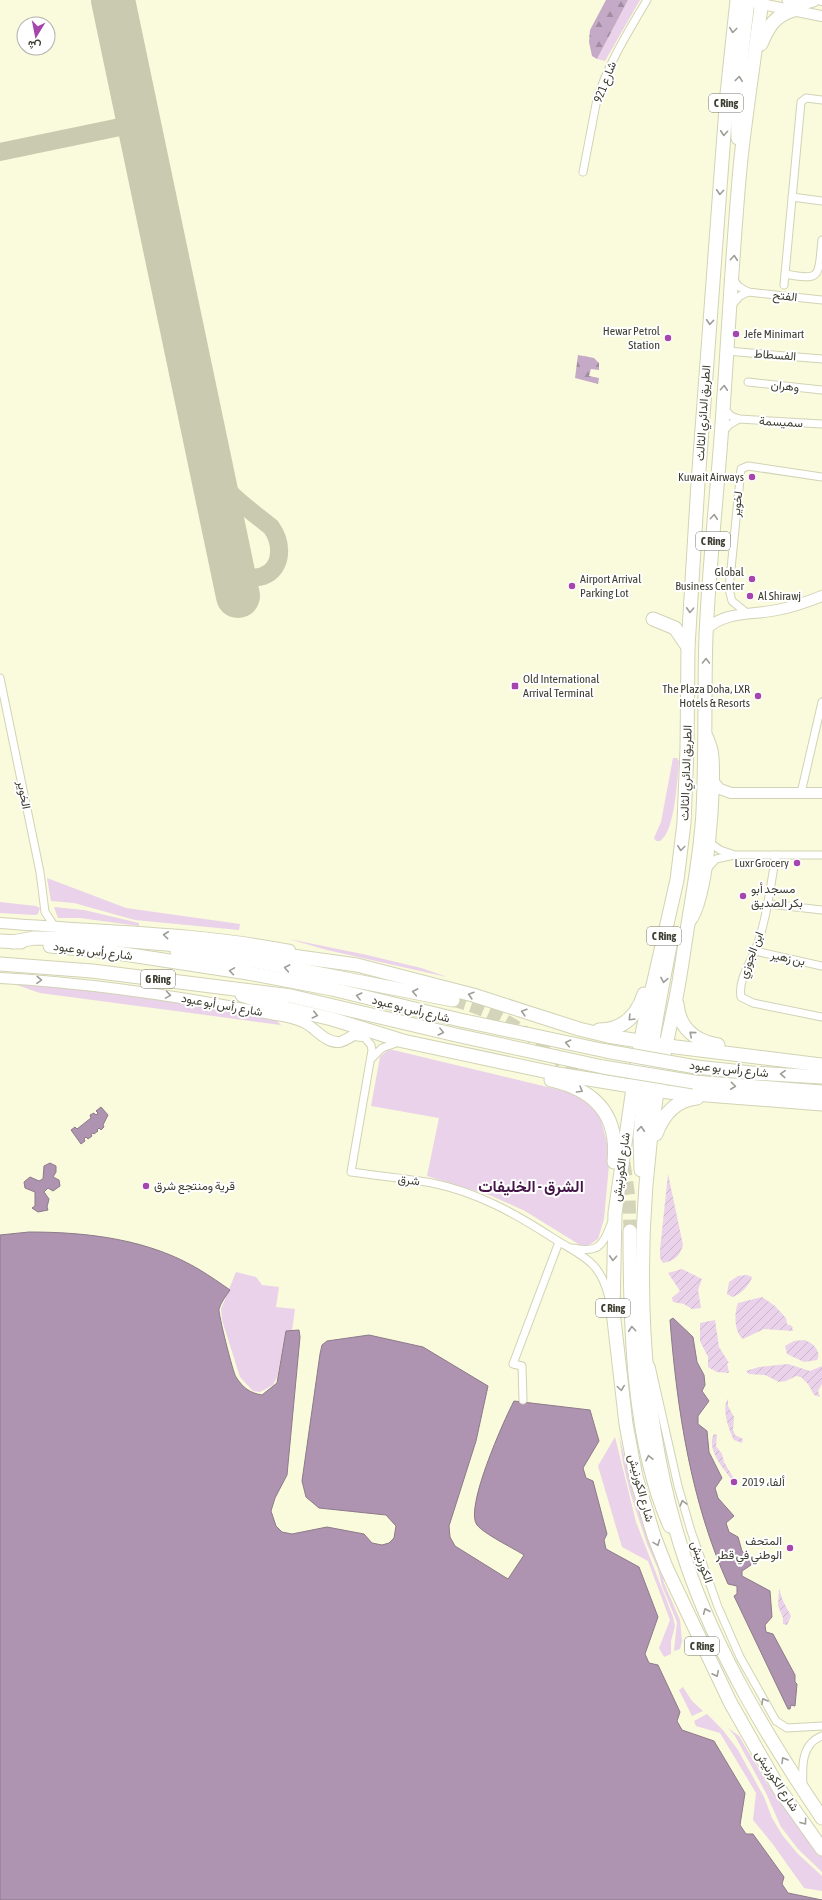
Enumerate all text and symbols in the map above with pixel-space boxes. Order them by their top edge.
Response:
north arrow [16,16,56,56]
one-way arrow [729,27,738,33]
text: ش [27,38,42,53]
street label: شارع 921 [591,60,621,105]
one-way arrow [734,76,743,82]
road number: C Ring [709,94,743,112]
one-way arrow [720,130,729,136]
one-way arrow [715,189,724,195]
one-way arrow [730,255,739,261]
street label: الفتح [772,288,798,306]
one-way arrow [706,319,715,325]
place label: Hewar Petrol Station [603,324,661,352]
place label: Jefe Minimart [744,327,805,341]
marker: Jefe Minimart [731,329,741,339]
marker: Hewar Petrol Station [663,333,673,343]
street label: الفسطاط [753,347,797,363]
street label: الطريق الدائري الثالث [693,365,716,462]
street label: وهران [770,378,800,395]
one-way arrow [720,385,729,391]
street label: سميسمة [759,414,803,430]
place label: Kuwait Airways [678,470,744,484]
marker: Kuwait Airways [747,472,757,482]
street label: لخوير [729,490,746,519]
one-way arrow [710,514,719,520]
road number: C Ring [696,532,730,550]
place label: Global Business Center [675,565,745,593]
place label: Airport Arrival Parking Lot [580,572,642,600]
marker: Global Business Center [747,574,757,584]
marker: Airport Arrival Parking Lot [567,581,577,591]
place label: Al Shirawj [758,589,801,603]
marker: Al Shirawj [745,591,755,601]
one-way arrow [686,607,695,613]
one-way arrow [702,658,710,664]
place label: Old International Arrival Terminal [523,672,600,700]
marker: Old International Arrival Terminal [510,681,520,691]
place label: The Plaza Doha, LXR Hotels & Resorts [662,682,750,710]
marker: The Plaza Doha, LXR Hotels & Resorts [753,691,763,701]
street label: الطريق الدائري الثالث [677,725,698,821]
street label: الخوير [13,779,34,811]
one-way arrow [677,845,686,851]
place label: Luxr Grocery [735,856,789,870]
marker: Luxr Grocery [792,858,802,868]
place label: مسجد أبو بكر الصديق [751,882,803,911]
marker: مسجد أبو بكر الصديق [738,891,748,901]
road number: C Ring [647,927,681,945]
one-way arrow [163,930,169,939]
street label: ابن الجوزي [736,930,769,981]
street label: شارع رأس بو عبود [52,939,133,965]
street label: بن زهير [768,947,806,969]
one-way arrow [284,964,290,972]
one-way arrow [229,967,235,976]
road number: G Ring [141,970,175,988]
one-way arrow [36,976,42,985]
one-way arrow [660,977,668,983]
one-way arrow [412,989,418,997]
one-way arrow [165,991,171,999]
street label: شارع رأس أبو عبود [180,991,264,1021]
one-way arrow [468,991,475,1000]
one-way arrow [356,992,363,1001]
street label: شارع رأس بو عبود [370,993,451,1027]
one-way arrow [521,1008,528,1017]
one-way arrow [312,1010,318,1018]
one-way arrow [628,1013,636,1020]
one-way arrow [437,1027,444,1035]
one-way arrow [689,1031,697,1038]
one-way arrow [565,1040,571,1048]
street label: شارع رأس بو عبود [688,1058,769,1082]
one-way arrow [780,1070,786,1079]
one-way arrow [730,1081,736,1090]
one-way arrow [576,1085,584,1092]
one-way arrow [636,1126,645,1132]
street label: شارع الكورنيش [609,1132,635,1203]
street label: شرق [397,1172,421,1189]
district label: الشرق - الخليفات [478,1177,584,1197]
place label: قرية ومنتجع شرق [154,1179,235,1195]
marker: قرية ومنتجع شرق [141,1181,151,1191]
one-way arrow [609,1255,618,1261]
road number: C Ring [596,1299,630,1317]
one-way arrow [628,1326,637,1332]
one-way arrow [616,1385,625,1391]
street label: شارع الكورنيش [623,1453,657,1524]
one-way arrow [645,1455,654,1461]
place label: ألفا، 2019 [742,1475,785,1489]
marker: ألفا، 2019 [729,1477,739,1487]
one-way arrow [679,1500,688,1507]
place label: المتحف الوطني في قطر [715,1534,782,1565]
one-way arrow [652,1539,660,1546]
street label: الكورنيش [687,1539,716,1585]
marker: المتحف الوطني في قطر [785,1543,795,1553]
one-way arrow [703,1608,711,1616]
road number: C Ring [685,1637,719,1655]
one-way arrow [711,1670,719,1677]
one-way arrow [761,1698,769,1705]
street label: شارع الكورنيش [751,1748,802,1815]
one-way arrow [782,1757,789,1764]
one-way arrow [799,1817,806,1824]

